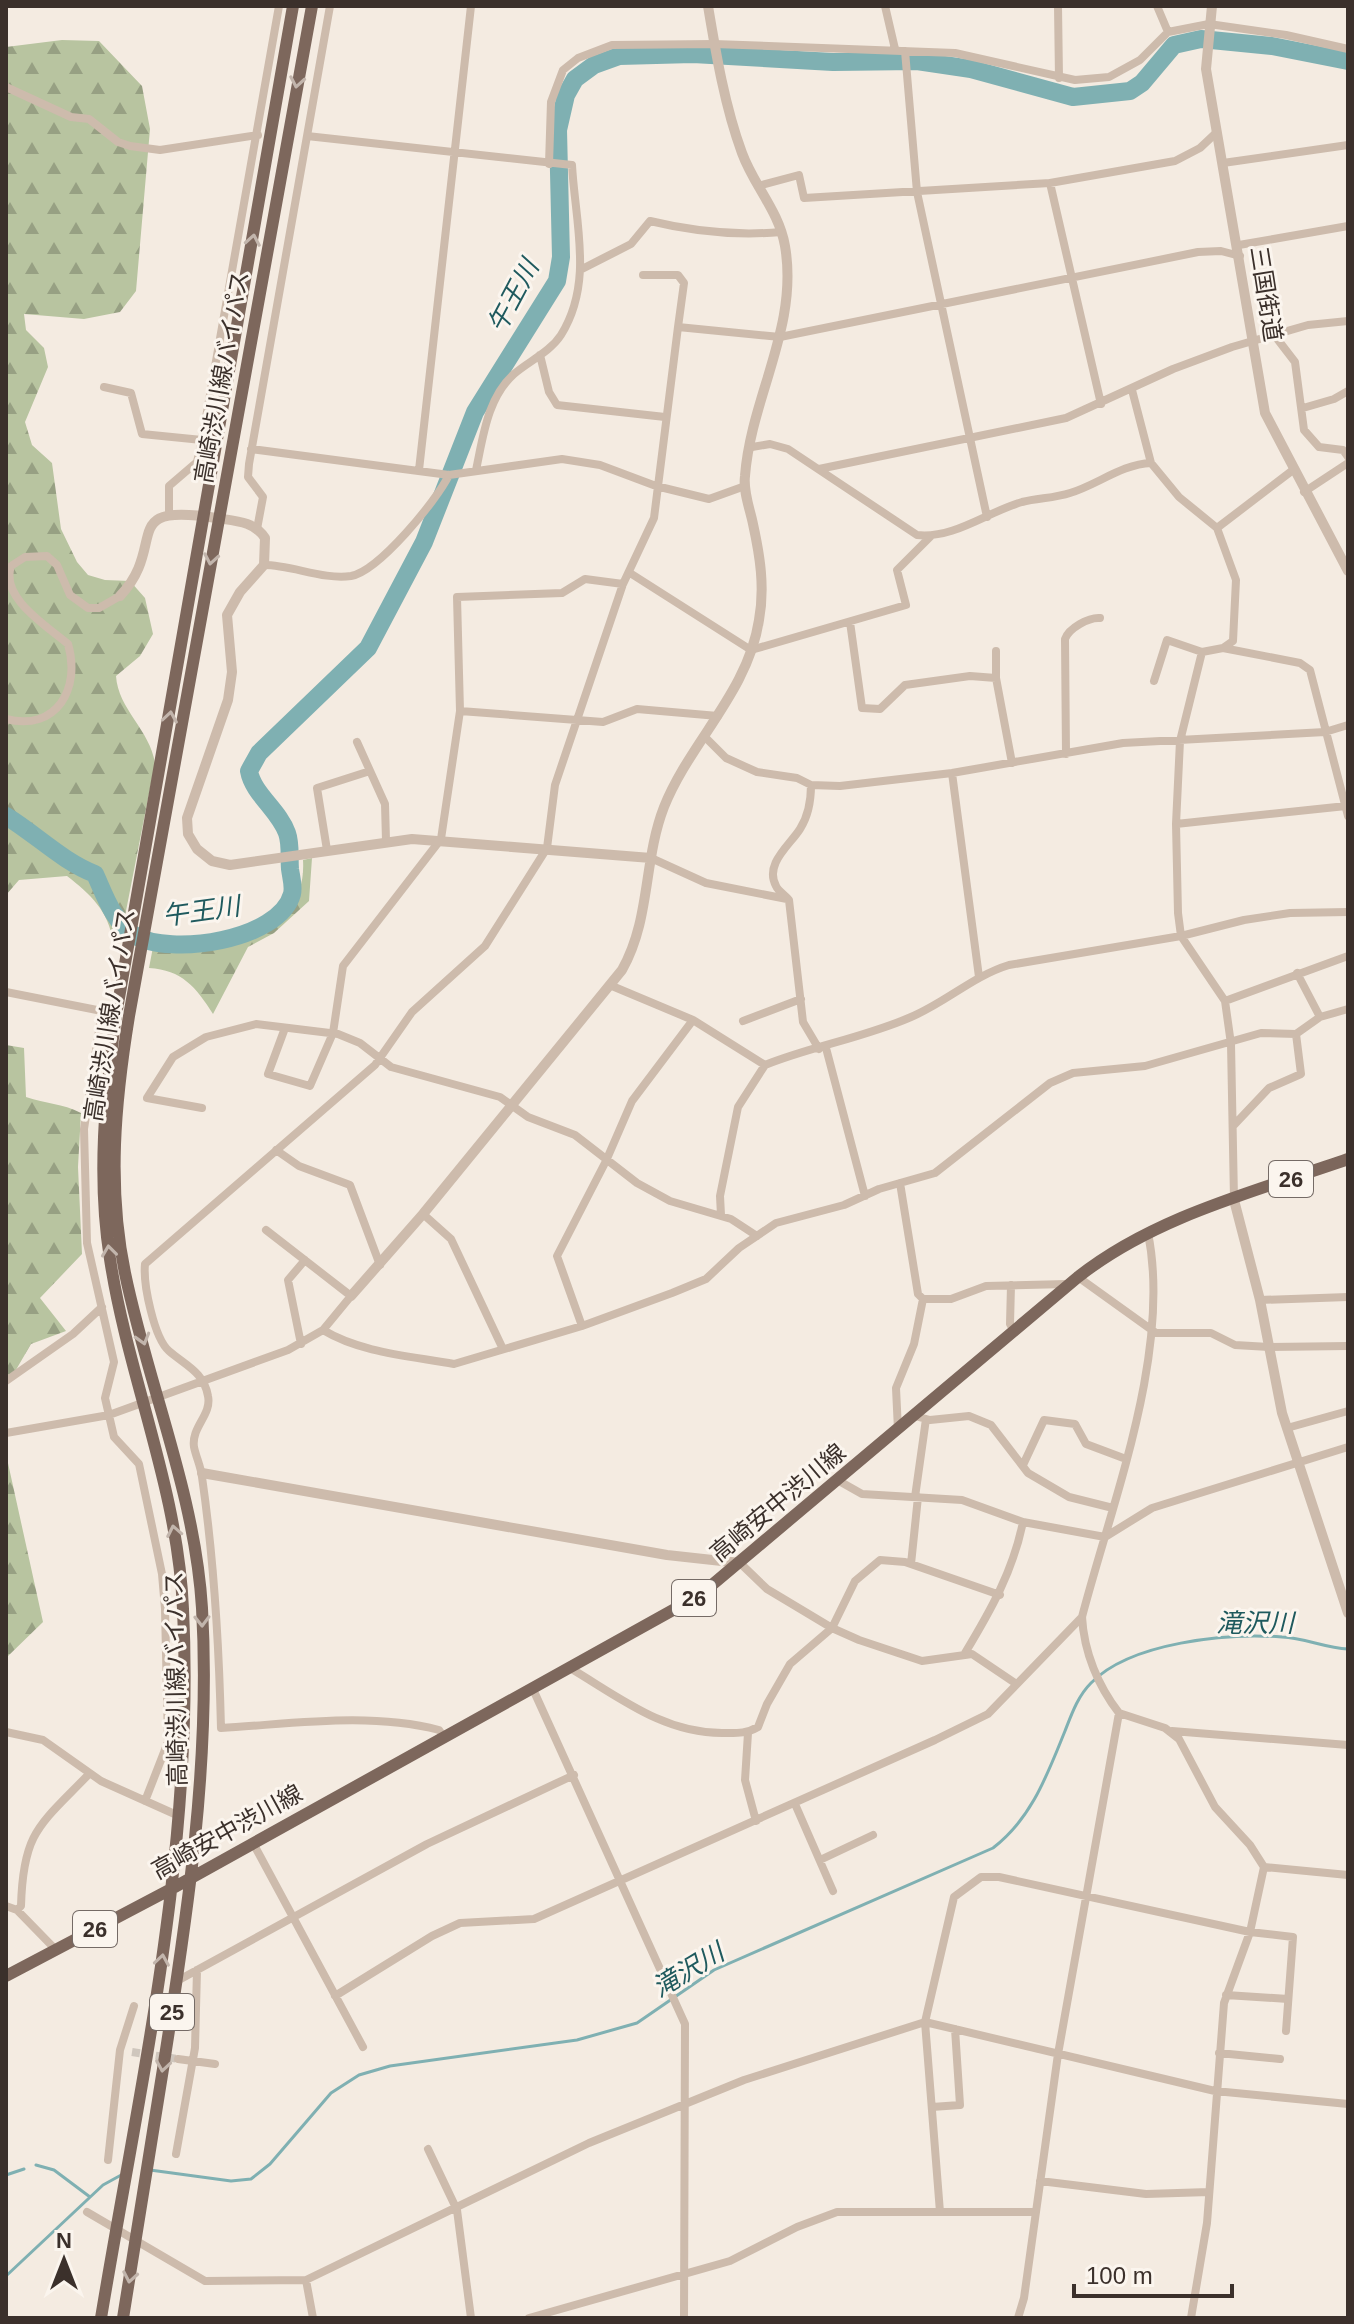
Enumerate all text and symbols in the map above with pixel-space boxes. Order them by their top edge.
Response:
one-way arrow [289,76,306,89]
one-way arrow [243,233,260,246]
street label: 三国街道 [1246,244,1287,343]
water label: 午王川 [481,252,546,337]
street label: 高崎渋川線バイパス [189,268,254,485]
one-way arrow [204,552,221,566]
one-way arrow [161,710,178,723]
water label: 午王川 [160,890,245,931]
street label: 高崎渋川線バイパス [79,906,140,1123]
road number: 26 [1269,1161,1313,1197]
one-way arrow [101,1244,118,1257]
one-way arrow [133,1332,150,1346]
street label: 高崎安中渋川線 [705,1438,851,1567]
one-way arrow [166,1525,183,1538]
street label: 高崎渋川線バイパス [160,1571,191,1787]
road number: 26 [672,1580,716,1616]
water label: 滝沢川 [1216,1608,1297,1638]
one-way arrow [193,1615,211,1628]
street label: 高崎安中渋川線 [147,1779,307,1884]
road number: 26 [73,1911,117,1947]
water label: 滝沢川 [647,1936,732,2003]
one-way arrow [153,1953,170,1967]
road number: 25 [150,1994,194,2030]
one-way arrow [155,2059,172,2073]
north arrow [24,2220,104,2300]
text: N [56,2228,72,2253]
scale bar [1074,2248,1232,2298]
text: 100 m [1086,2262,1153,2289]
one-way arrow [122,2270,139,2284]

